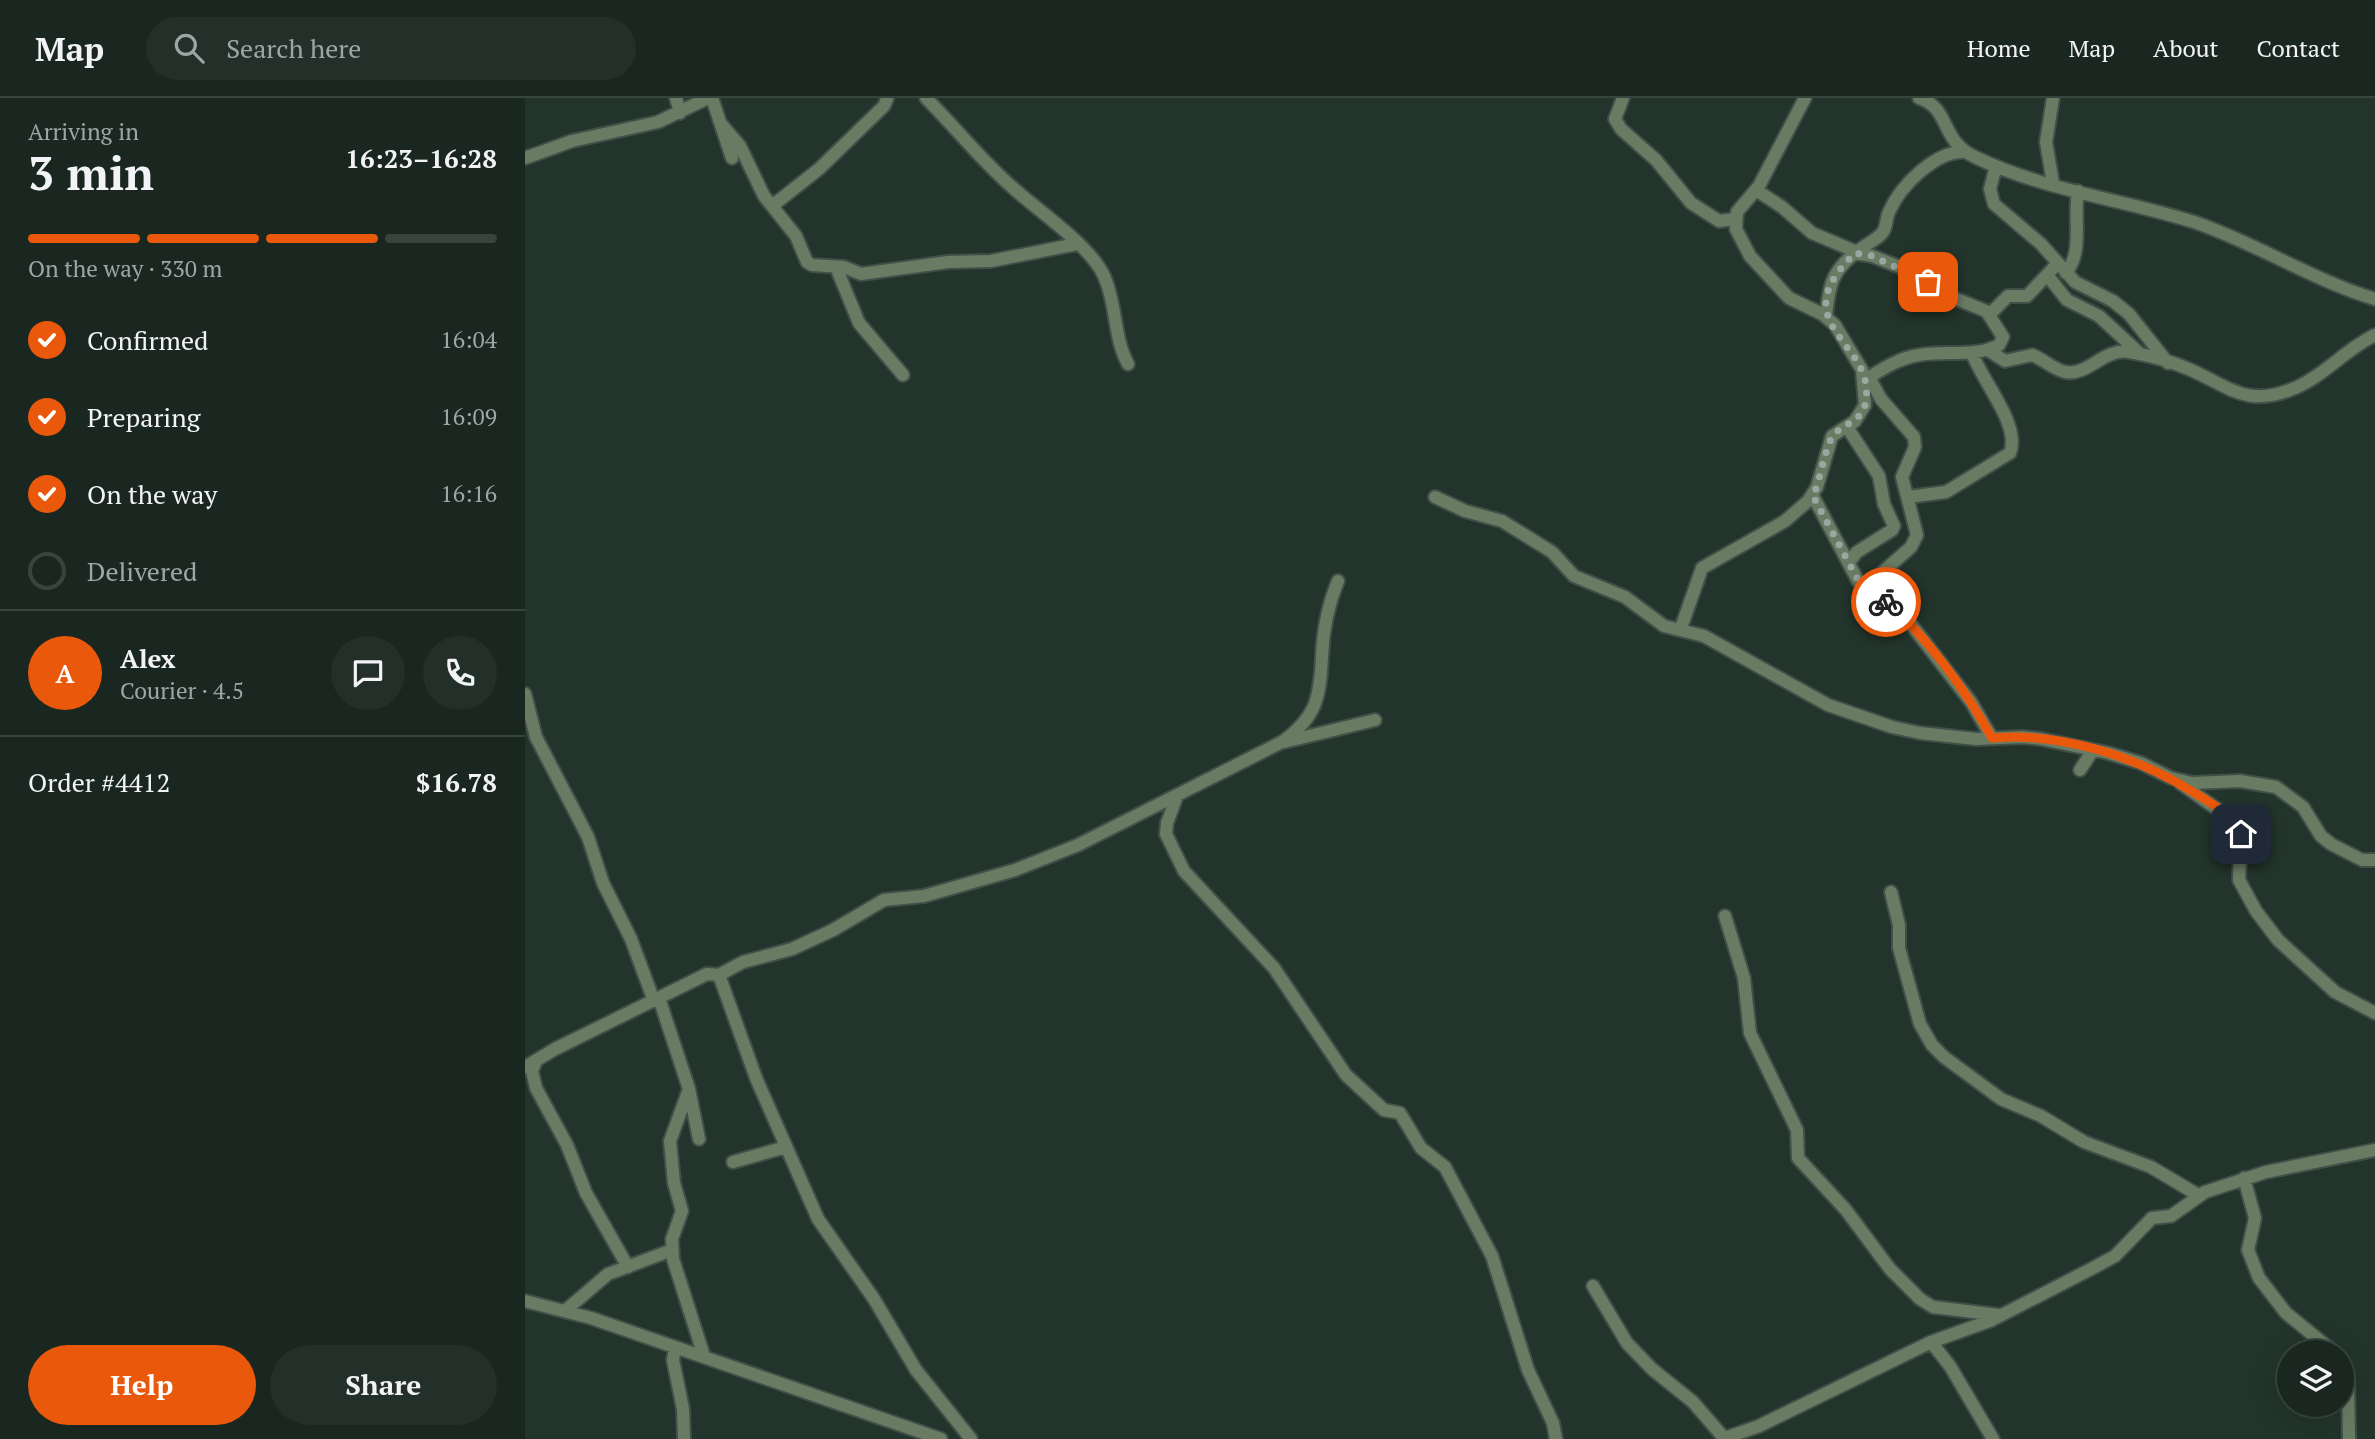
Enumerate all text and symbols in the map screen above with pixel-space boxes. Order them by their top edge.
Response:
search box [146,17,636,80]
text: Map [35,27,104,70]
icon: search [170,29,208,67]
text: Search here [226,31,361,65]
text: Home [1967,32,2031,64]
text: Map [2069,32,2115,64]
text: About [2153,32,2219,64]
text: Contact [2257,32,2340,64]
text: Arriving in [28,116,139,147]
text: 16:23–16:28 [345,141,497,175]
text: 3 min [28,142,154,203]
pin [1898,252,1958,312]
text: On the way · 330 m [28,253,222,284]
icon: bag [1909,263,1947,301]
icon: check [28,321,66,359]
text: Confirmed [87,323,208,357]
text: 16:04 [440,324,497,355]
icon: check [28,398,66,436]
text: Preparing [87,400,200,434]
text: 16:09 [440,401,497,432]
icon: check [28,475,66,513]
text: On the way [87,477,218,511]
text: 16:16 [440,478,497,509]
text: Delivered [87,554,197,588]
courier [1851,567,1921,637]
icon: bike [1867,583,1905,621]
button: chat [331,636,405,710]
button: phone [423,636,497,710]
text: Alex [120,641,176,675]
text: A [56,656,74,690]
text: Courier · 4.5 [120,675,244,706]
text: Order #4412 [28,765,170,799]
text: $16.78 [416,765,497,799]
pin [2211,804,2271,864]
icon: home [2222,815,2260,853]
map controls [2277,1340,2354,1417]
button: layers [2277,1340,2354,1417]
button: Help [28,1345,256,1425]
button: Share [270,1345,497,1425]

